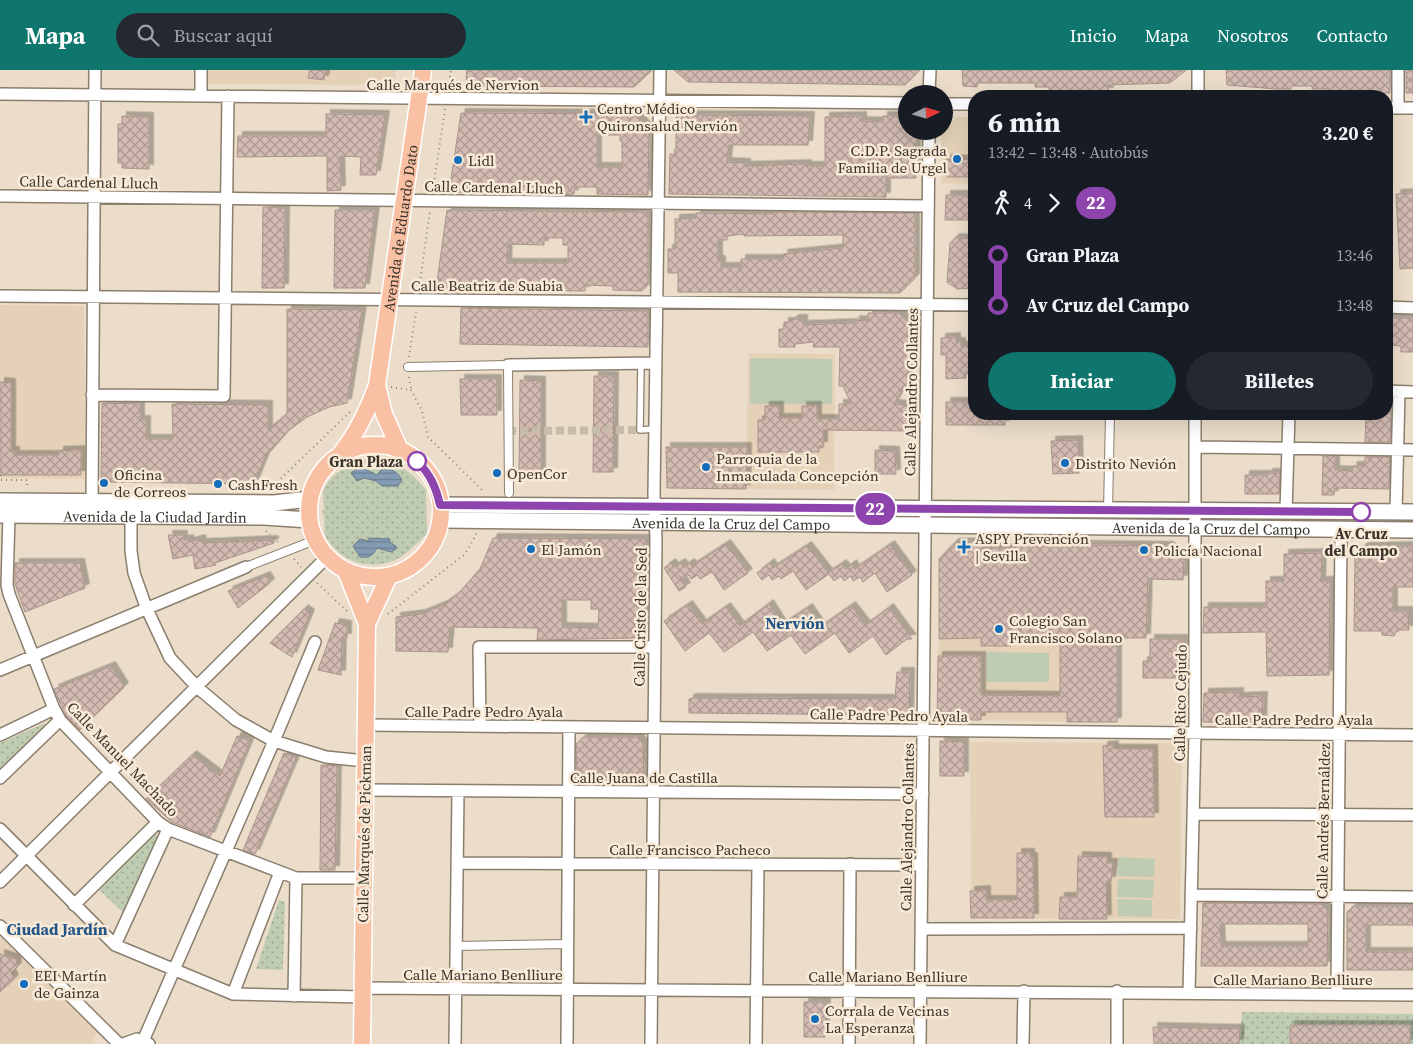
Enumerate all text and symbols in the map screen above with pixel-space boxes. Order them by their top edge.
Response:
search box [116,13,466,58]
text: Mapa [25,19,86,52]
icon: search [134,21,162,49]
text: Buscar aquí [174,22,273,48]
text: Inicio [1070,23,1117,48]
text: Mapa [1145,23,1189,48]
text: Nosotros [1217,23,1288,48]
text: Contacto [1316,23,1388,48]
street label: Calle Marqués de Nervion [367,74,539,95]
north arrow [898,85,952,140]
map controls [898,85,953,140]
place label: Centro Médico Quironsalud Nervión [597,98,738,136]
text: 6 min [988,103,1061,141]
marker: Centro Médico Quironsalud Nervión [579,110,593,124]
text: 3.20 € [1322,120,1373,146]
place label: C.D.P. Sagrada Familia de Urgel [837,140,948,178]
text: 13:42 – 13:48 · Autobús [988,141,1148,163]
street label: Avenida de Eduardo Dato [377,143,422,313]
place label: Lidl [468,150,495,171]
marker: C.D.P. Sagrada Familia de Urgel [951,153,963,165]
marker: Lidl [452,154,464,166]
street label: Calle Cardenal Lluch [19,170,159,194]
street label: Calle Cardenal Lluch [424,175,564,199]
icon: walk [988,189,1016,217]
icon: forward [1040,189,1068,217]
text: 22 [1086,190,1106,215]
text: 4 [1024,192,1032,214]
text: Gran Plaza [1026,242,1119,268]
text: 13:46 [1336,244,1373,266]
street label: Calle Beatriz de Suabia [411,275,563,296]
text: Av Cruz del Campo [1026,292,1189,318]
text: 13:48 [1336,294,1373,316]
street label: Calle Alejandro Collantes [899,308,923,476]
button: Iniciar [988,352,1176,410]
button: Billetes [1186,352,1373,410]
place label: Parroquia de la Inmaculada Concepción [716,448,879,486]
place label: Gran Plaza [329,451,404,472]
marker: Gran Plaza [407,451,427,471]
place label: Distrito Nevión [1075,453,1177,474]
marker: Distrito Nevión [1059,457,1071,469]
marker: Parroquia de la Inmaculada Concepción [700,461,712,473]
place label: OpenCor [507,463,568,484]
place label: Oficina de Correos [114,464,186,502]
marker: OpenCor [491,467,503,479]
place label: CashFresh [228,474,298,495]
marker: Oficina de Correos [98,477,110,489]
marker: CashFresh [212,478,224,490]
line badge: 22 [852,493,898,525]
text: 22 [865,496,885,521]
marker: Av Cruz del Campo [1351,502,1371,522]
street label: Avenida de la Ciudad Jardin [63,505,247,527]
street label: Avenida de la Cruz del Campo [632,511,830,535]
street label: Avenida de la Cruz del Campo [1112,516,1310,539]
place label: Av Cruz del Campo [1325,523,1398,561]
place label: ASPY Prevención | Sevilla [975,528,1089,566]
place label: El Jamón [541,539,602,560]
marker: ASPY Prevención | Sevilla [957,540,971,554]
place label: Policía Nacional [1154,540,1263,561]
marker: El Jamón [525,543,537,555]
marker: Policía Nacional [1138,544,1150,556]
street label: Calle Cristo de la Sed [628,547,652,687]
place label: Colegio San Francisco Solano [1009,610,1123,648]
district label: Nervión [765,612,825,634]
marker: Colegio San Francisco Solano [993,623,1005,635]
street label: Calle Rico Cejudo [1168,644,1192,762]
street label: Calle Manuel Machado [62,697,184,821]
street label: Calle Padre Pedro Ayala [405,701,564,722]
street label: Calle Padre Pedro Ayala [810,703,969,727]
street label: Calle Padre Pedro Ayala [1215,709,1374,730]
street label: Calle Alejandro Collantes [895,743,919,911]
street label: Calle Andrés Bernáldez [1311,743,1335,899]
street label: Calle Marqués de Pickman [352,745,376,923]
street label: Calle Juana de Castilla [570,767,718,788]
street label: Calle Francisco Pacheco [609,839,771,860]
district label: Ciudad Jardín [6,918,108,940]
street label: Calle Mariano Benlliure [403,964,563,985]
place label: EEI Martín de Gainza [34,965,107,1003]
street label: Calle Mariano Benlliure [808,966,968,987]
street label: Calle Mariano Benlliure [1213,969,1373,990]
marker: EEI Martín de Gainza [18,978,30,990]
place label: Corrala de Vecinas La Esperanza [825,1000,949,1038]
marker: Corrala de Vecinas La Esperanza [809,1013,821,1025]

